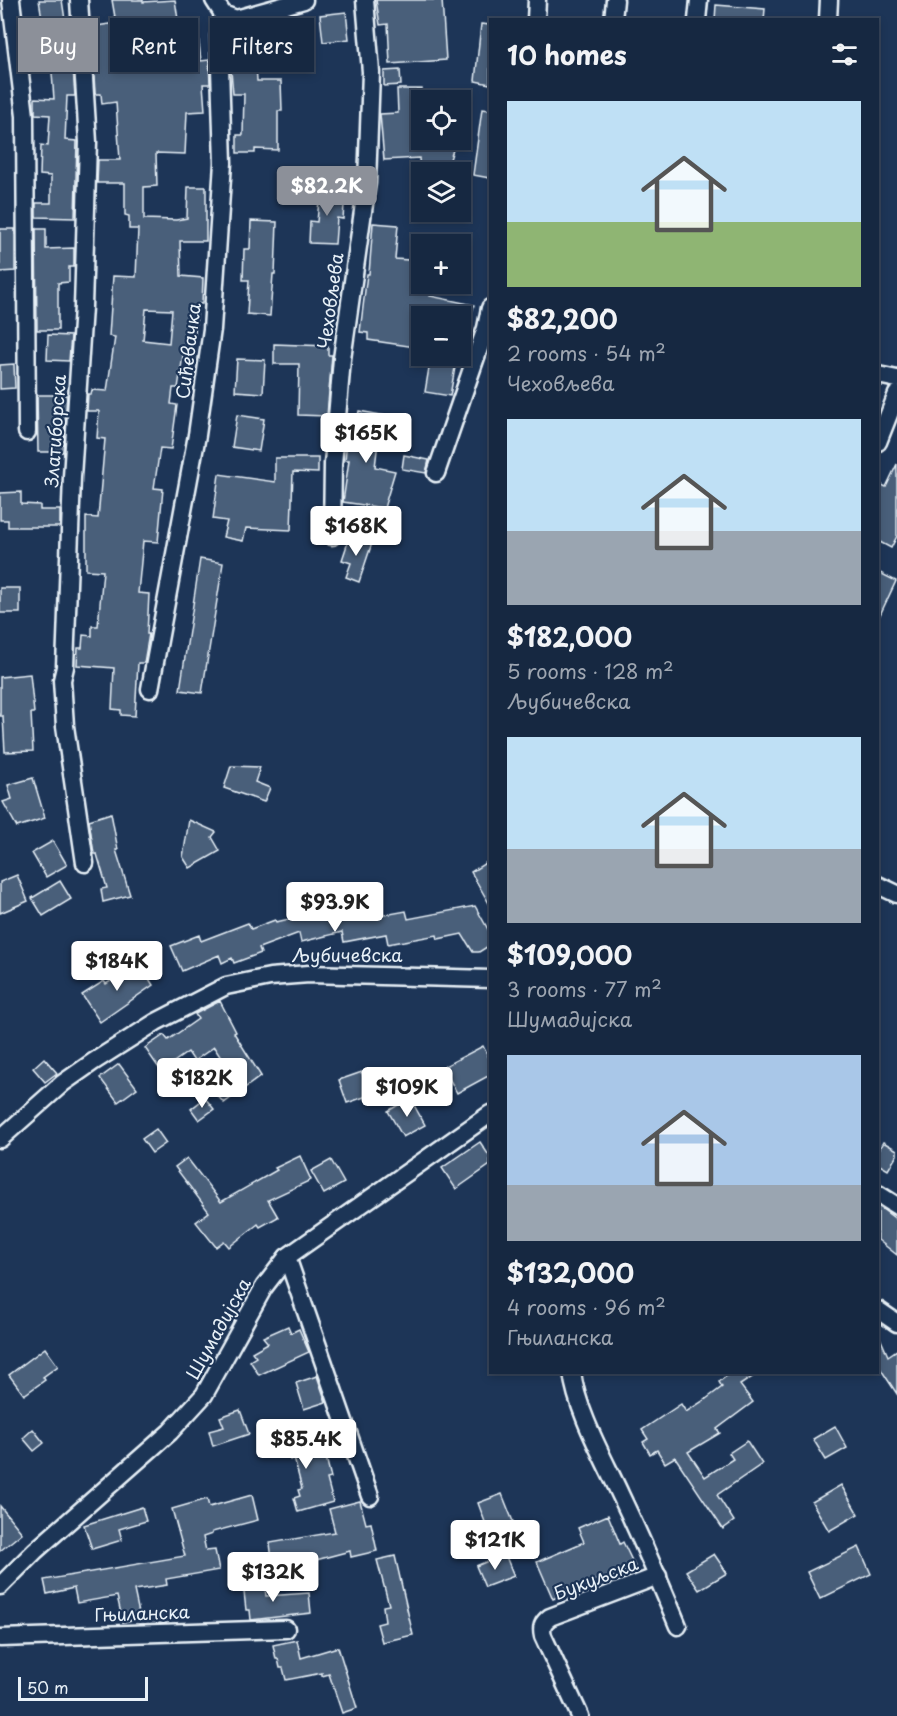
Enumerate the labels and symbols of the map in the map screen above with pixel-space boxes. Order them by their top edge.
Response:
pin: $82.2K [278,166,376,217]
street label: Чеховљева [309,250,350,351]
street label: Сићевачка [168,300,207,401]
street label: Златиборска [37,373,72,489]
pin: $165K [324,413,408,464]
pin: $168K [314,506,398,557]
pin: $93.9K [286,882,384,933]
pin: $184K [75,941,159,992]
street label: Љубичевска [291,941,403,968]
pin: $182K [160,1058,244,1109]
pin: $109K [365,1067,449,1118]
street label: Шумадијска [179,1272,257,1384]
pin: $85.4K [257,1419,355,1470]
pin: $121K [453,1520,537,1571]
street label: Букуљска [549,1549,642,1606]
pin: $132K [231,1552,315,1603]
street label: Гњиланска [94,1597,191,1628]
scale bar [18,1674,148,1702]

